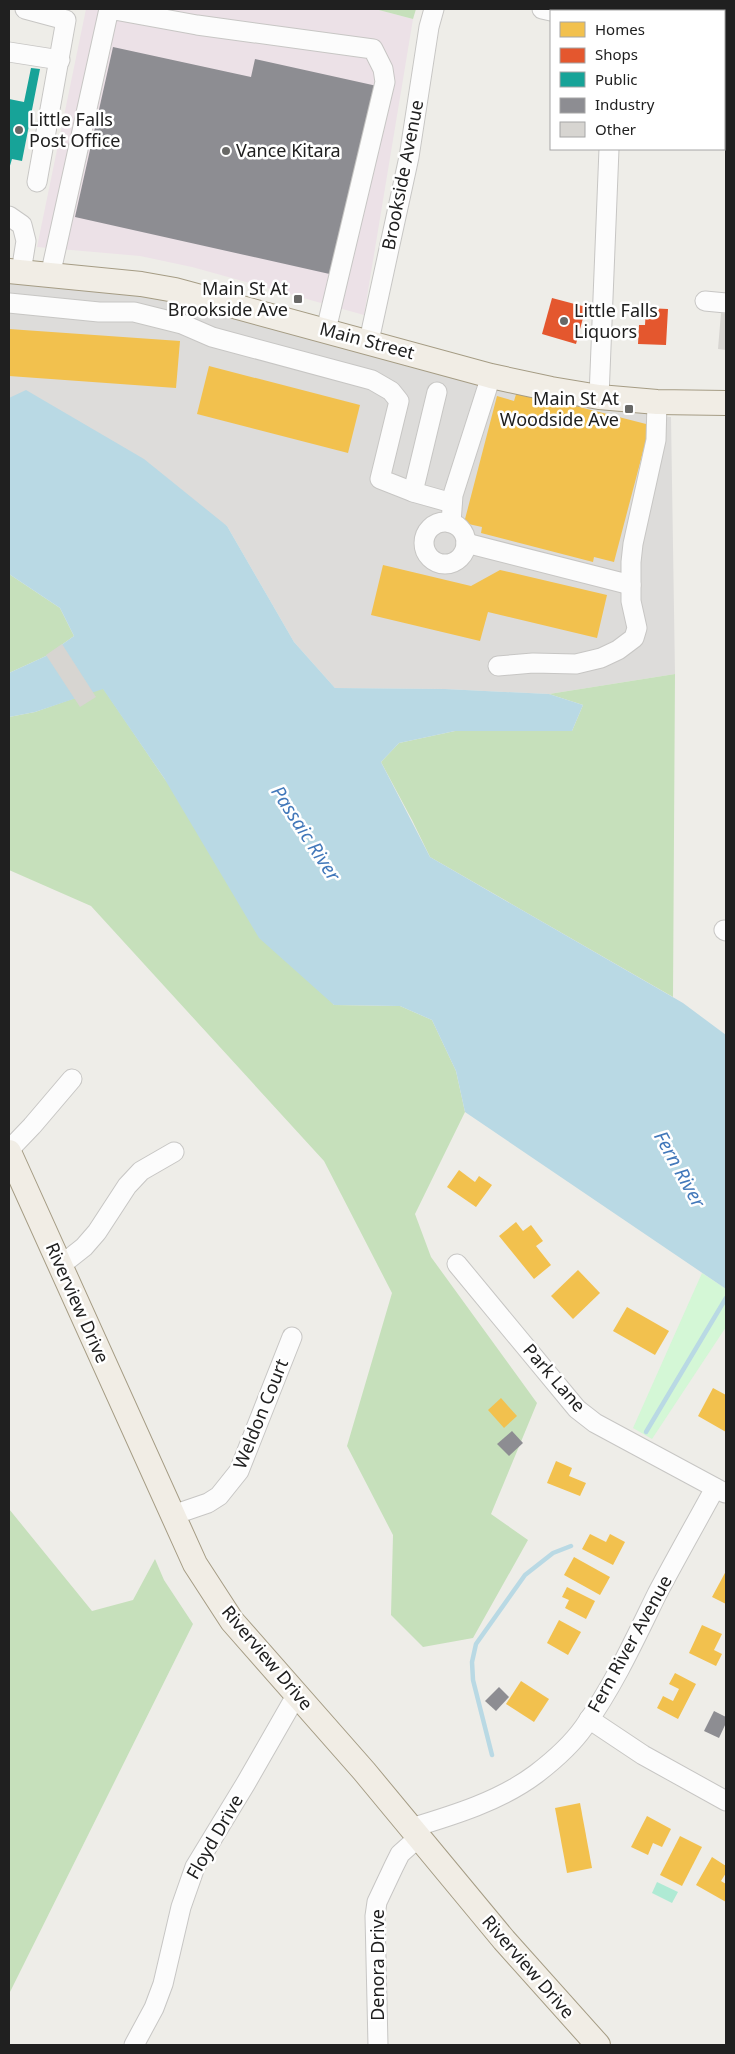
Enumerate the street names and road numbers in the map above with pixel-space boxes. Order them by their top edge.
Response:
street label: Brookside Avenue [376,98,428,252]
street label: Main Street [317,316,418,364]
street label: Riverview Drive [41,1239,115,1367]
street label: Park Lane [518,1338,591,1417]
street label: Weldon Court [227,1355,293,1472]
street label: Fern River Avenue [581,1571,677,1716]
street label: Riverview Drive [217,1600,319,1715]
street label: Floyd Drive [180,1790,248,1883]
street label: Denora Drive [365,1909,389,2021]
street label: Riverview Drive [477,1910,580,2023]

